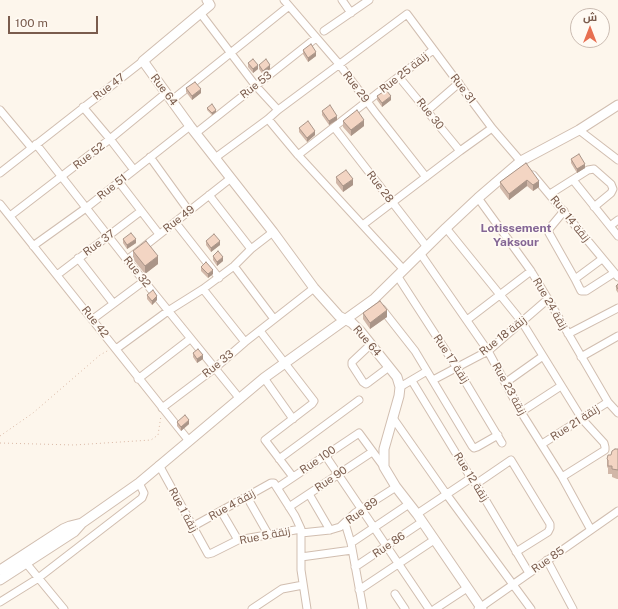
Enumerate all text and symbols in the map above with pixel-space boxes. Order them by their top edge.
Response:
scale bar [10,8,100,34]
north arrow [570,8,610,48]
text: ش [583,11,597,23]
text: 100 m [15,16,48,30]
street label: Rue 25 زنقة [377,50,431,96]
street label: Rue 53 [238,69,274,101]
street label: Rue 29 [340,69,372,105]
street label: Rue 47 [91,71,127,103]
street label: Rue 64 [148,71,180,109]
street label: Rue 31 [447,71,479,107]
street label: Rue 30 [413,96,447,132]
street label: Rue 52 [71,140,107,172]
street label: Rue 28 [364,169,396,205]
street label: Rue 51 [94,171,130,203]
street label: Rue 14 زنقة [547,193,593,245]
street label: Rue 49 [161,203,197,235]
district label: Lotissement Yaksour [481,221,551,249]
street label: Rue 37 [81,227,117,259]
street label: Rue 32 [121,254,153,290]
street label: Rue 24 زنقة [530,276,570,332]
street label: Rue 42 [79,304,111,340]
street label: Rue 18 زنقة [477,314,529,358]
street label: Rue 64 [350,323,384,359]
street label: Rue 17 زنقة [430,332,472,386]
street label: Rue 33 [200,347,236,381]
street label: Rue 23 زنقة [489,360,529,418]
street label: Rue 21 زنقة [548,402,602,444]
street label: Rue 100 [298,443,338,477]
street label: Rue 12 زنقة [451,450,491,504]
street label: Rue 90 [312,463,350,495]
street label: Rue 1 زنقة [166,485,200,535]
street label: Rue 4 زنقة [206,487,258,523]
street label: Rue 89 [343,495,381,527]
street label: Rue 5 زنقة [238,525,292,547]
street label: Rue 86 [370,529,408,561]
street label: Rue 85 [529,544,567,576]

